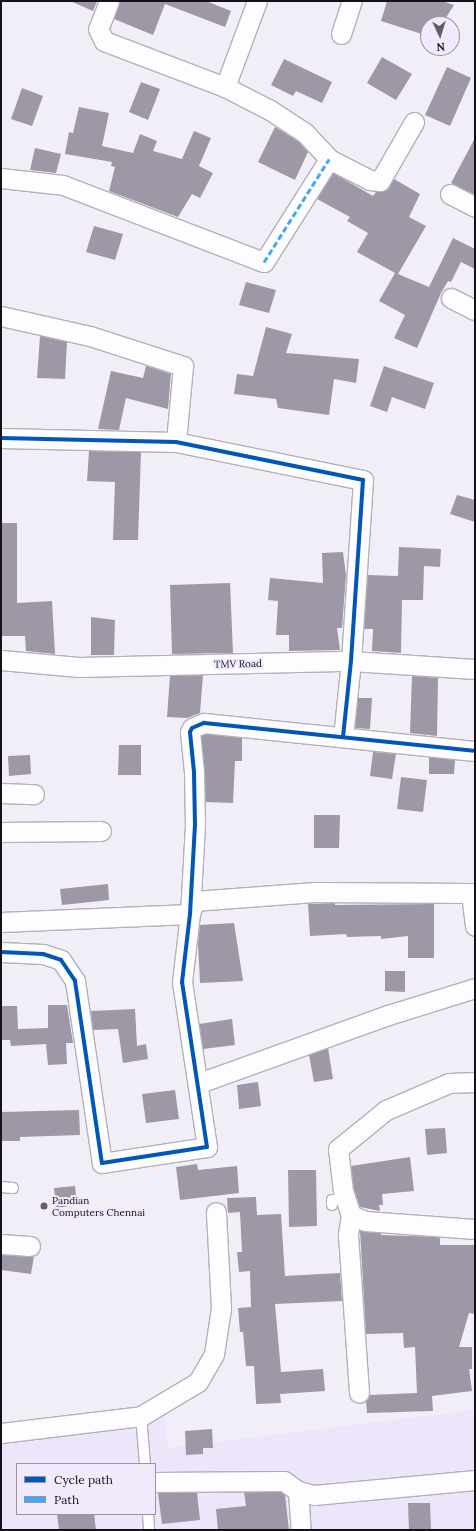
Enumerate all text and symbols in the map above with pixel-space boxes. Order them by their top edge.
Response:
north arrow [420,16,460,56]
text: N [436,40,446,54]
street label: TMV Road [214,658,262,670]
place label: Pandian Computers Chennai [52,1194,145,1218]
marker: Pandian Computers Chennai [39,1201,49,1211]
legend [16,1463,156,1515]
text: Cycle path [54,1472,113,1487]
text: Path [54,1492,79,1507]

